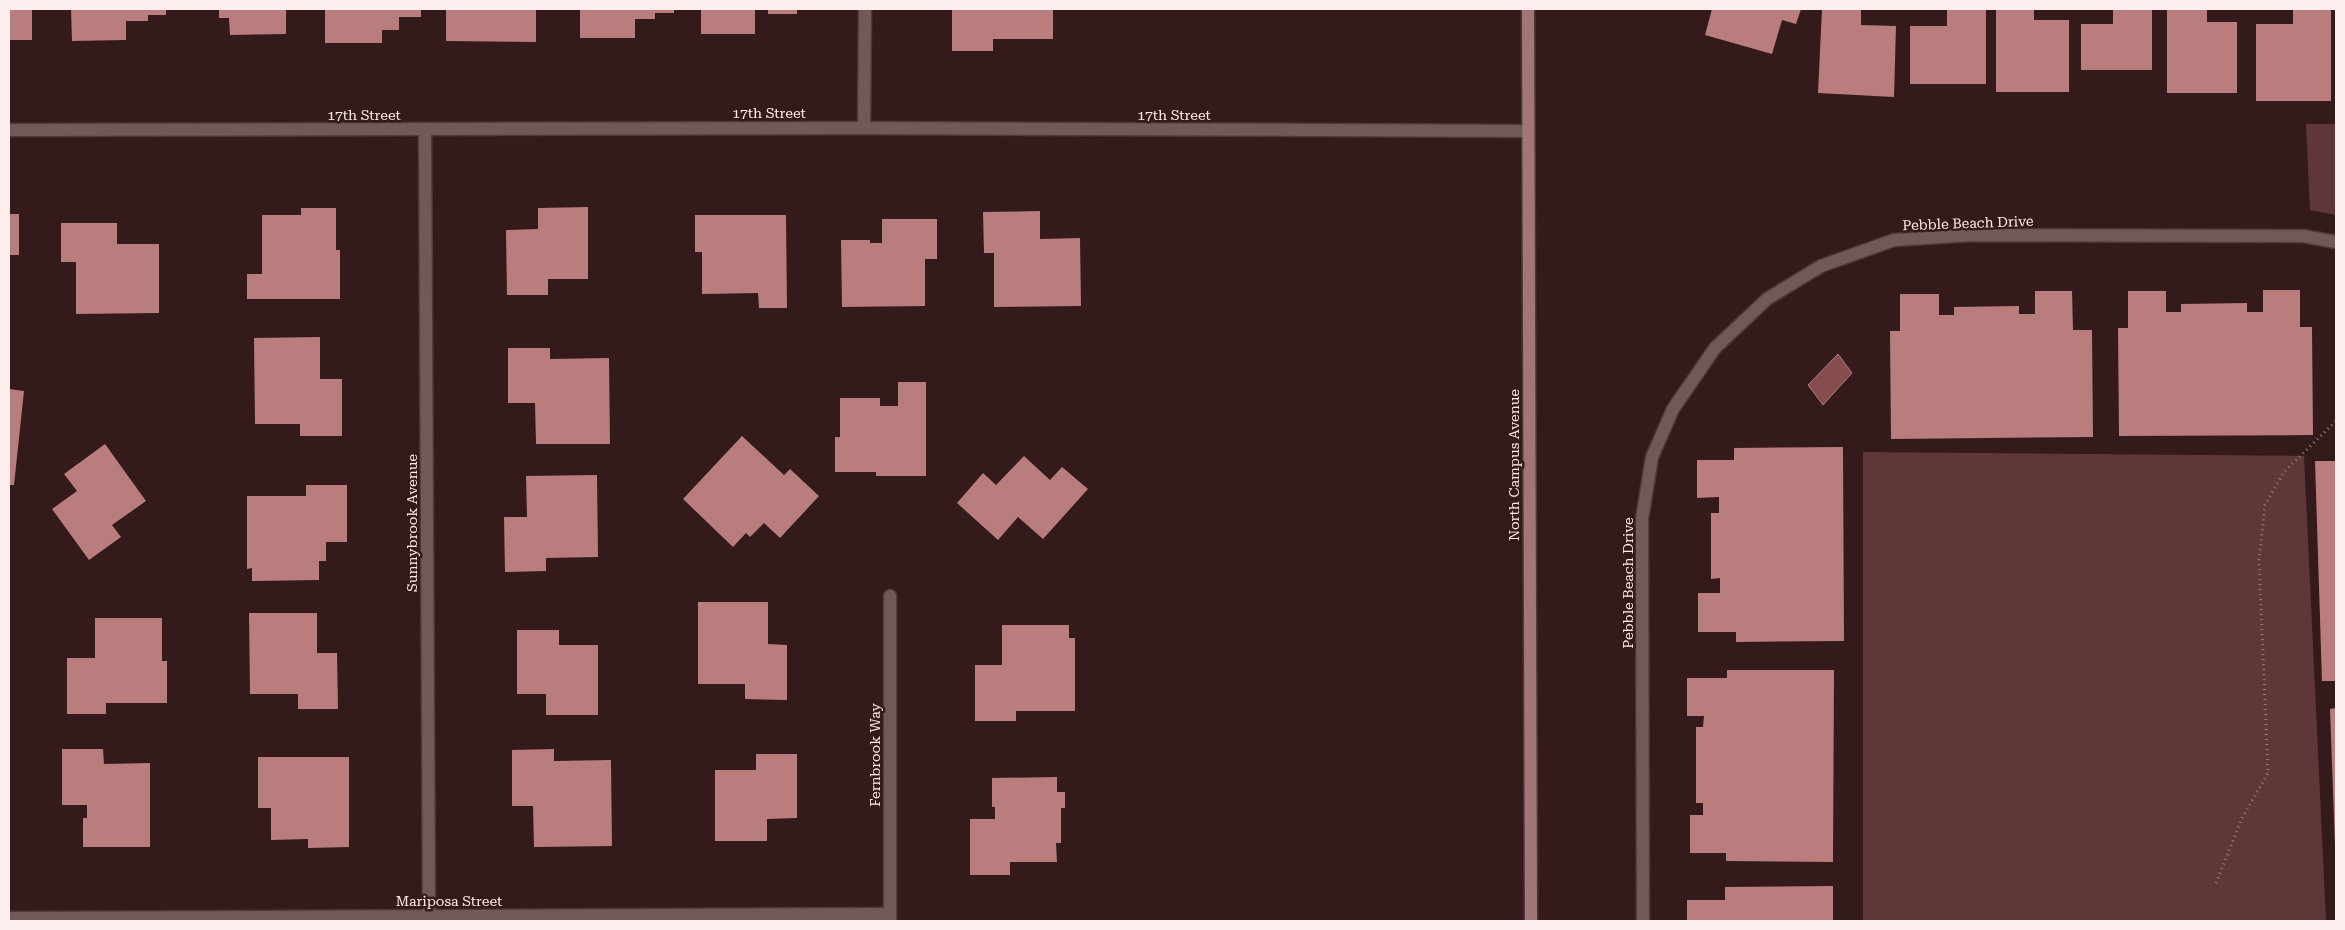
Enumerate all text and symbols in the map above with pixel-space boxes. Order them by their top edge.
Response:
street label: 17th Street [732,105,806,121]
street label: 17th Street [327,107,401,123]
street label: 17th Street [1137,107,1211,123]
street label: Pebble Beach Drive [1902,213,2034,233]
street label: North Campus Avenue [1506,389,1522,541]
street label: Sunnybrook Avenue [404,454,420,592]
street label: Pebble Beach Drive [1620,517,1636,649]
street label: Fernbrook Way [867,703,883,807]
street label: Mariposa Street [396,893,502,909]

